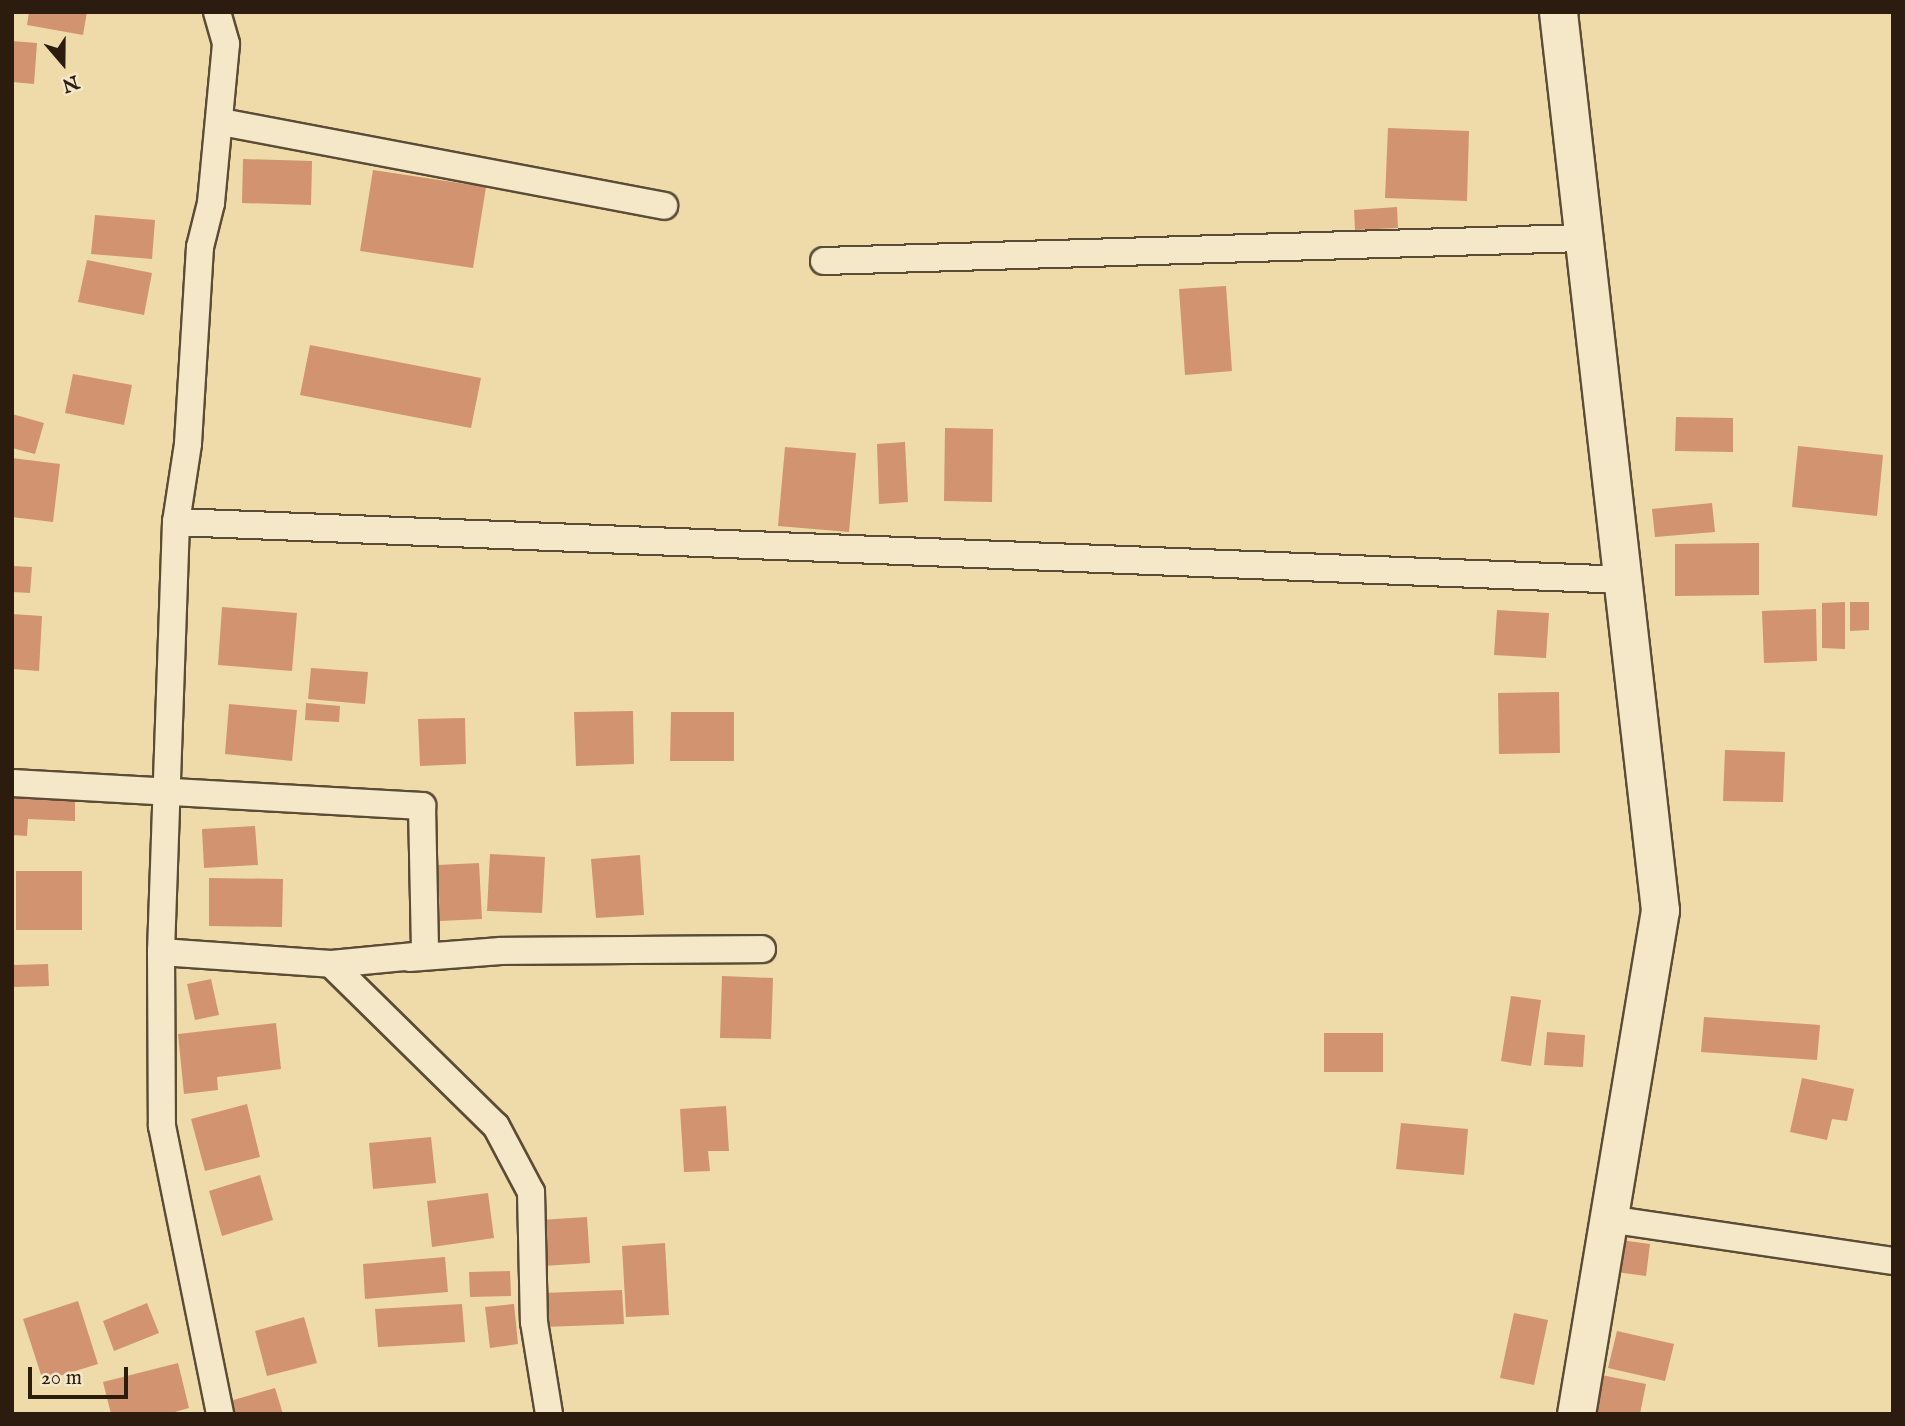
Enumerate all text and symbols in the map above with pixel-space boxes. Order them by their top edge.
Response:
north arrow [28,28,98,98]
text: N [58,69,82,97]
scale bar [32,1352,131,1396]
text: 20 m [41,1365,82,1392]

